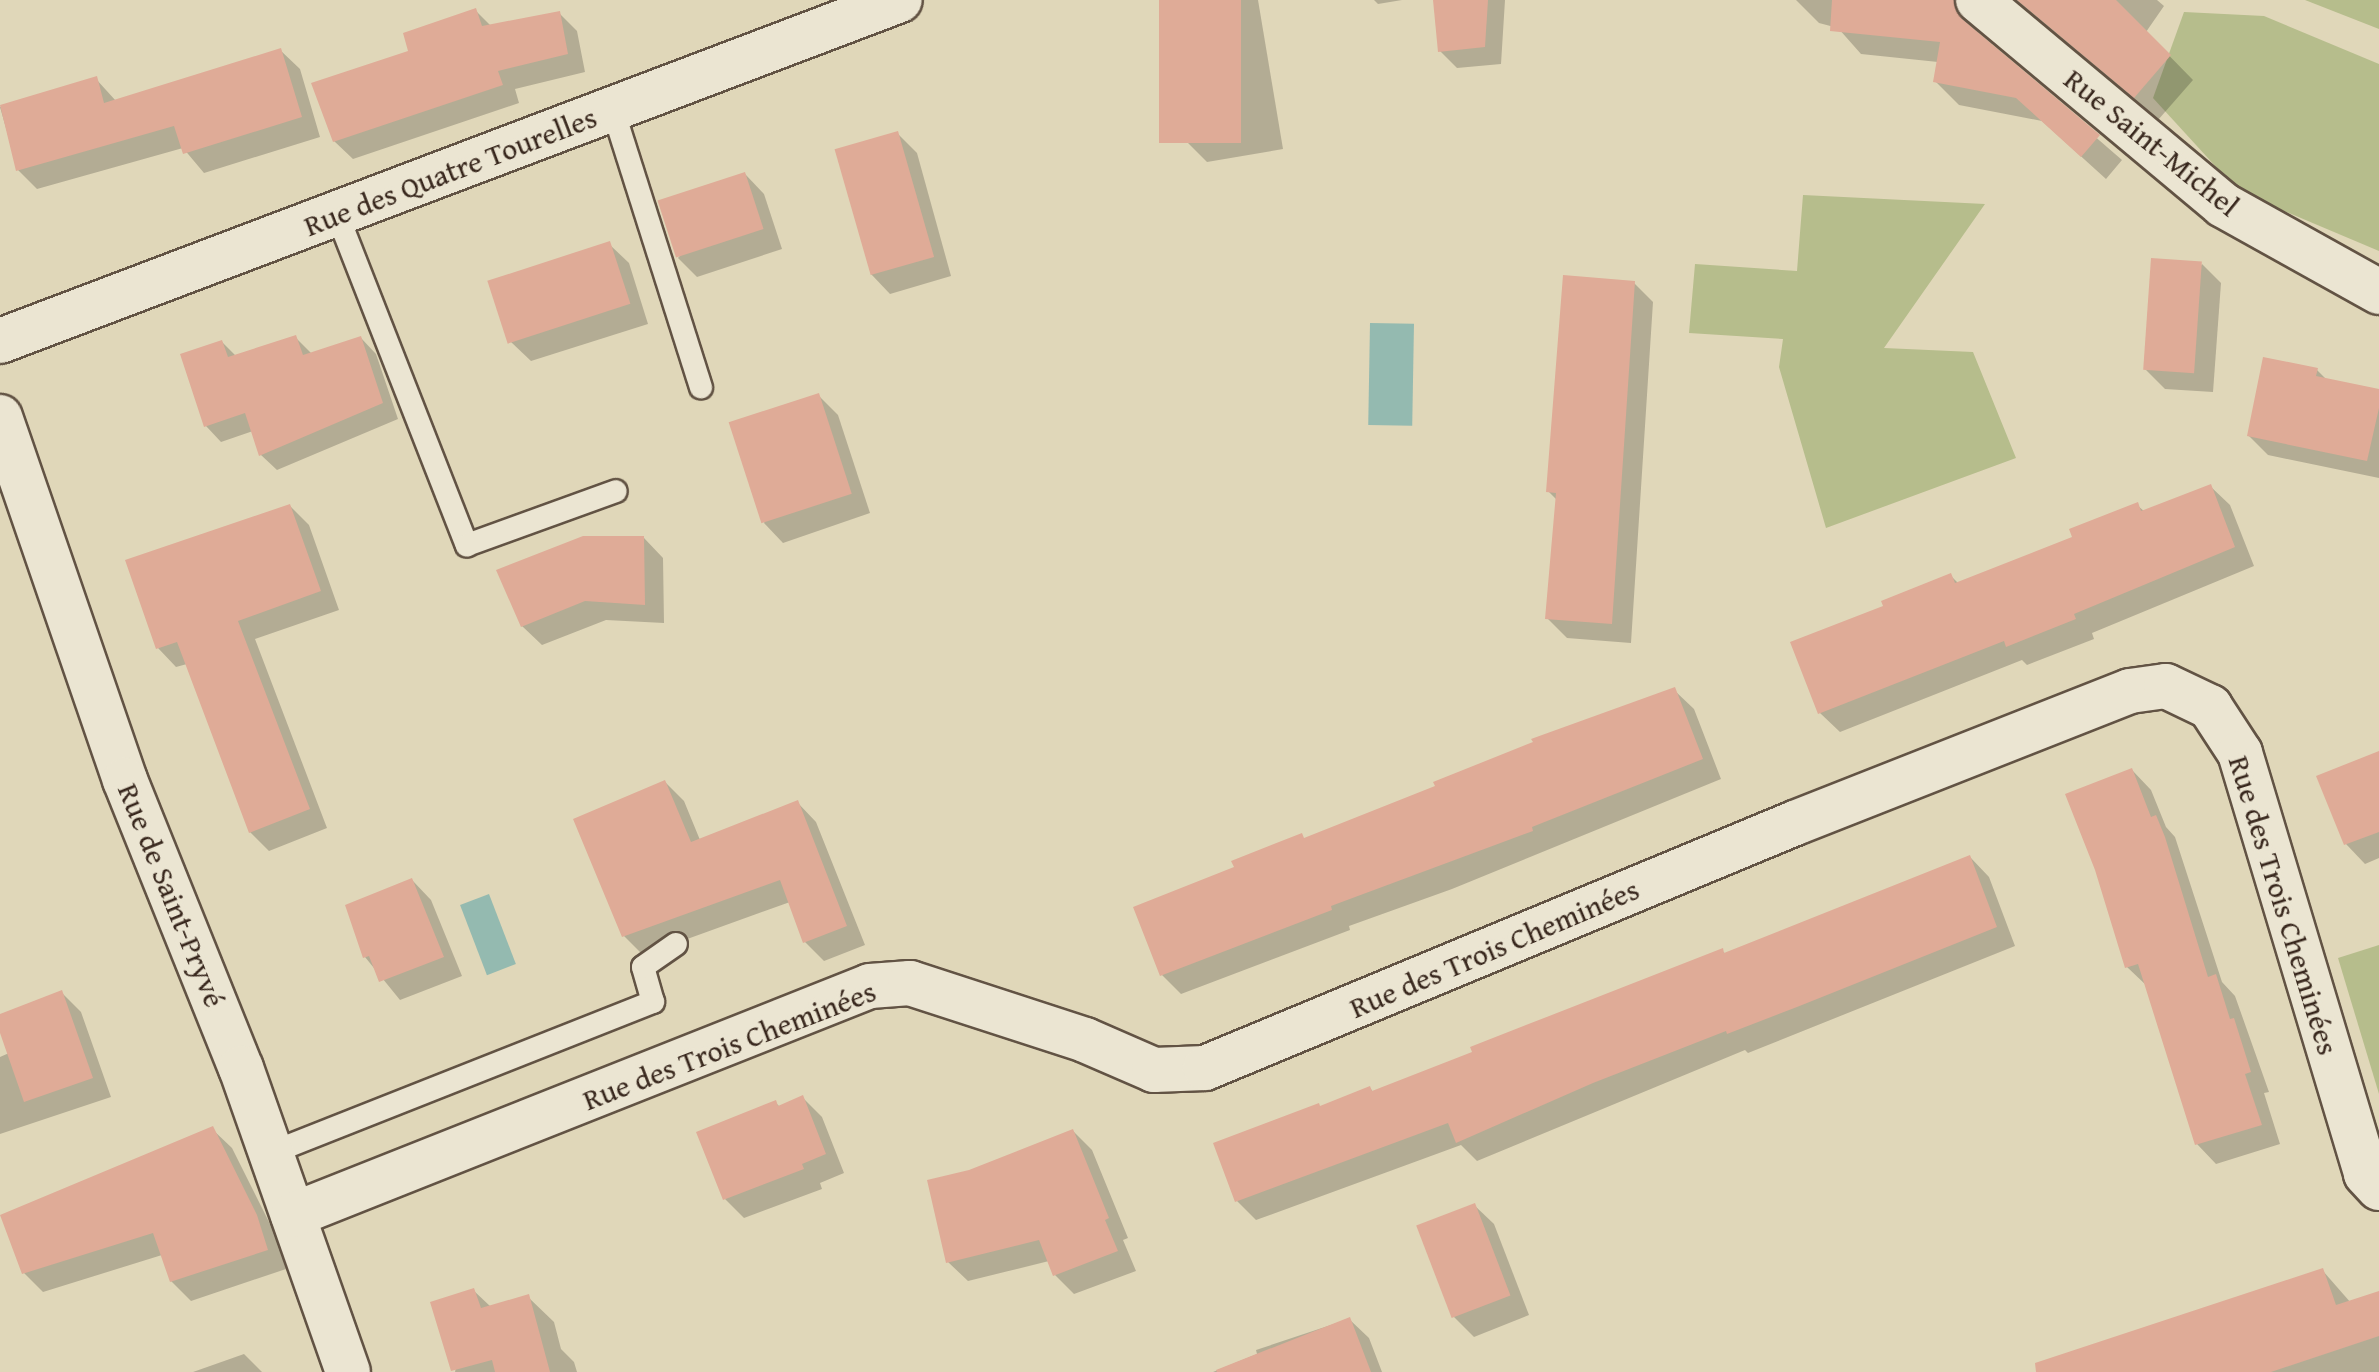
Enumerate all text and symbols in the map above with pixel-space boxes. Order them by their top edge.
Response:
street label: Rue Saint-Michel [2057,61,2247,223]
street label: Rue des Quatre Tourelles [299,99,601,243]
street label: Rue des Trois Cheminées [2221,751,2347,1059]
street label: Rue de Saint-Pryvé [111,778,233,1012]
street label: Rue des Trois Cheminées [1344,871,1644,1025]
street label: Rue des Trois Cheminées [577,973,881,1117]

